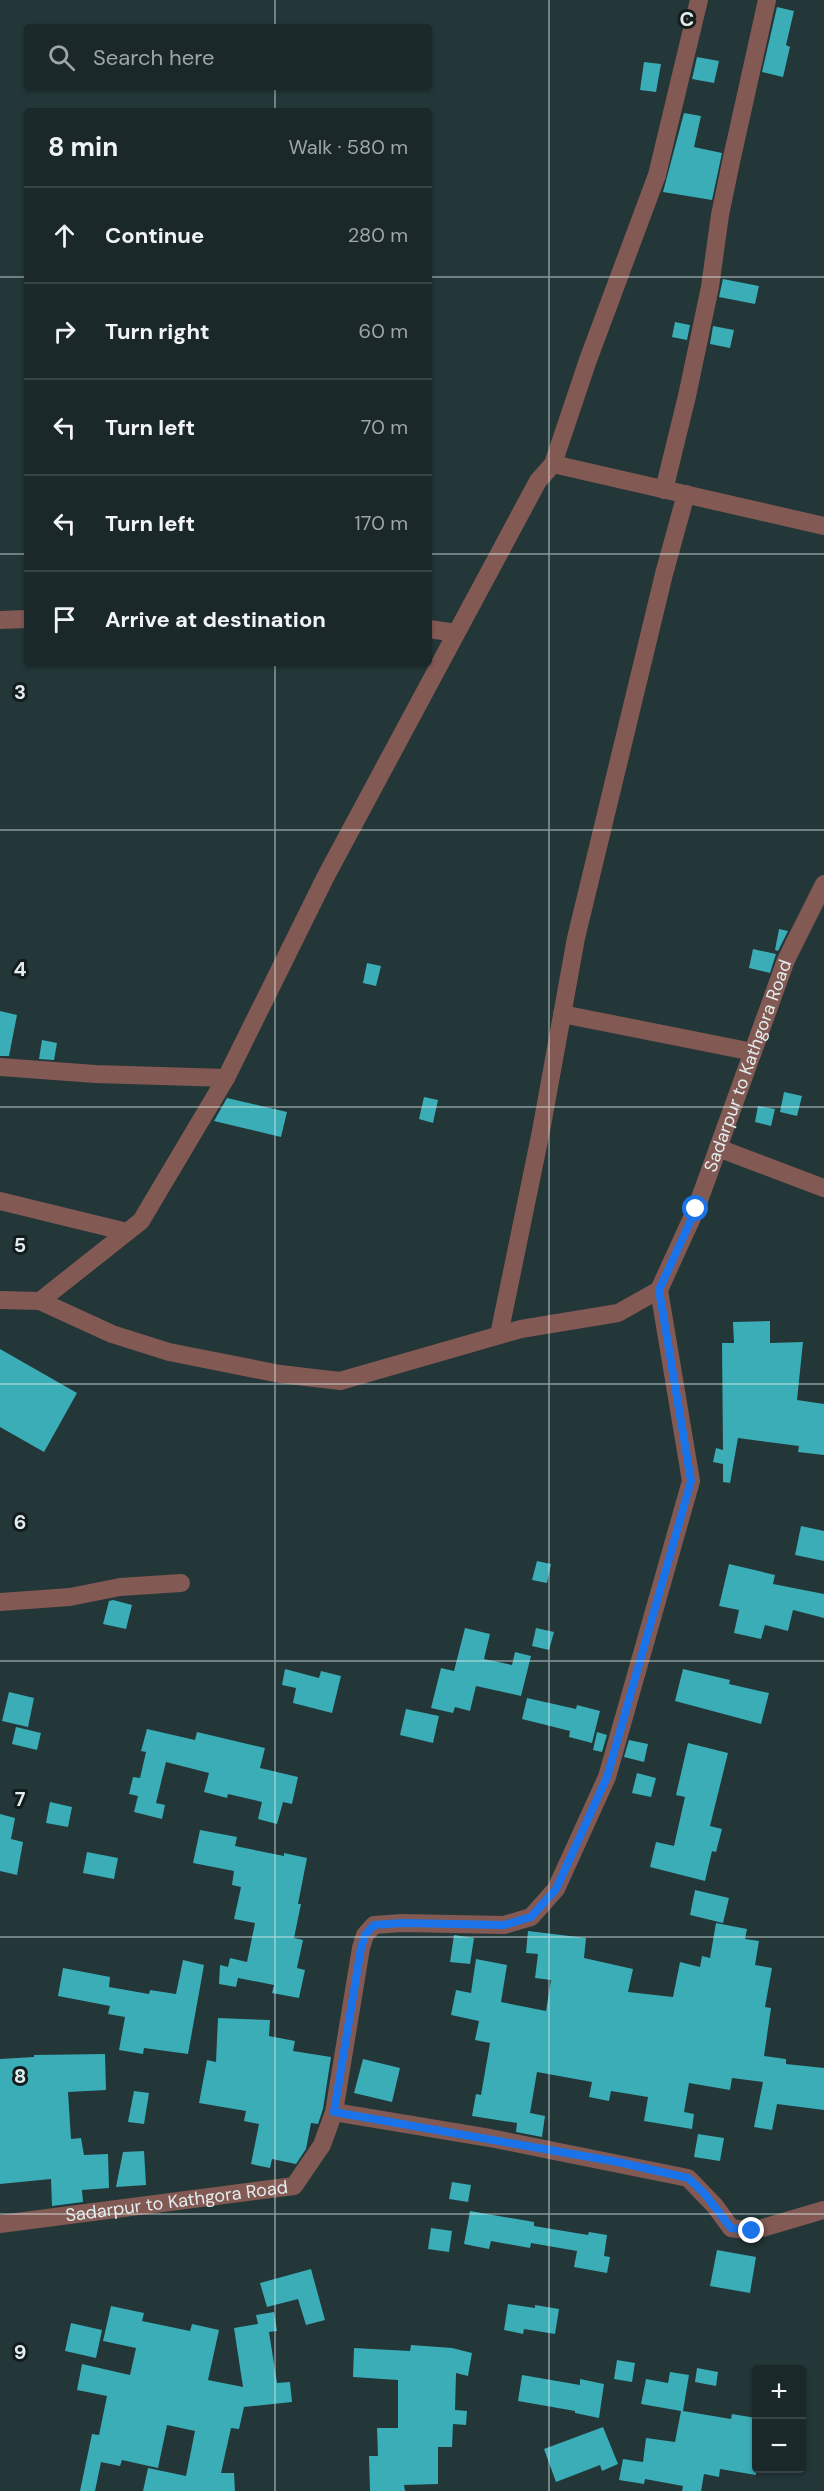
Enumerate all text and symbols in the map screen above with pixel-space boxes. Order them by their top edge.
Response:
text: C [680,6,694,32]
search box [24,24,432,90]
icon: search [45,41,78,74]
text: Search here [93,43,214,72]
text: 8 min [48,130,118,164]
text: Walk · 580 m [288,134,408,160]
icon: ahead [48,219,81,252]
text: Continue [105,221,204,250]
text: 280 m [348,222,408,248]
icon: right [48,315,81,348]
text: Turn right [105,317,210,346]
text: 60 m [359,318,408,344]
icon: left [48,411,81,444]
text: Turn left [105,413,195,442]
text: 70 m [361,414,408,440]
icon: left [48,507,81,540]
text: Turn left [105,509,195,538]
text: 170 m [355,510,408,536]
icon: arrive [48,603,81,636]
text: Arrive at destination [105,605,326,634]
text: 3 [14,679,26,705]
text: 4 [14,956,27,982]
street label: Sadarpur to Kathgora Road [698,956,797,1175]
route start [682,1195,708,1221]
text: 5 [14,1232,26,1258]
text: 6 [14,1509,26,1535]
text: 7 [15,1786,26,1812]
text: 8 [14,2063,26,2089]
street label: Sadarpur to Kathgora Road [64,2175,289,2227]
route end [738,2217,764,2243]
text: 9 [14,2339,26,2365]
map controls [752,2365,806,2473]
button: + [752,2365,806,2419]
button: − [752,2419,806,2473]

